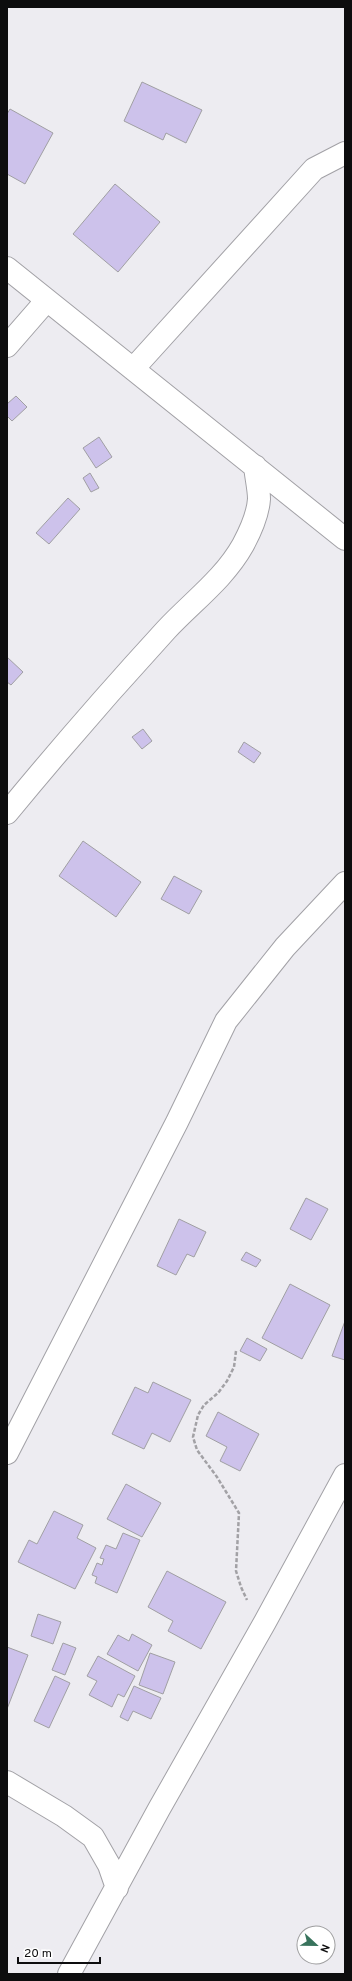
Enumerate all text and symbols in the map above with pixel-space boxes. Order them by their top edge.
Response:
north arrow [296,1925,336,1965]
scale bar [18,1939,100,1965]
text: N [316,1942,332,1955]
text: 20 m [24,1946,52,1962]

